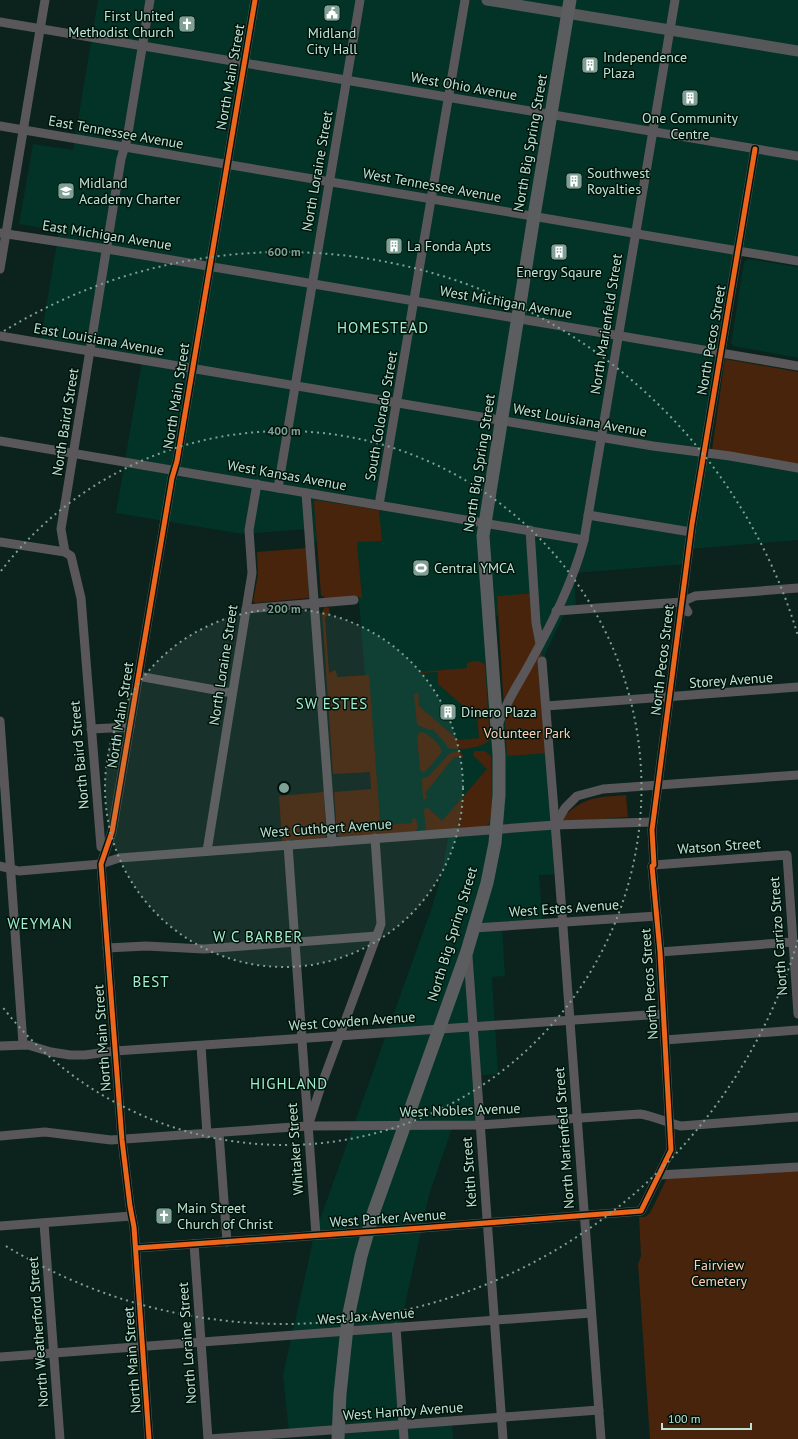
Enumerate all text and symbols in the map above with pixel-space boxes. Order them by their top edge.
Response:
public building icon: Midland City Hall [322,3,342,23]
place label: First United Methodist Church [68,7,174,41]
church icon: First United Methodist Church [177,14,197,34]
street label: North Main Street [212,22,248,131]
place label: Midland City Hall [307,24,357,58]
place label: Independence Plaza [603,48,687,82]
building icon: Independence Plaza [580,55,600,75]
street label: West Ohio Avenue [409,68,519,104]
street label: North Big Spring Street [509,72,551,213]
building icon: One Community Centre [680,88,700,108]
street label: North Loraine Street [298,109,336,233]
place label: One Community Centre [642,109,738,143]
street label: East Tennessee Avenue [47,111,185,153]
street label: West Tennessee Avenue [361,164,503,206]
place label: Southwest Royalties [587,164,650,198]
building icon: Southwest Royalties [564,171,584,191]
place label: Midland Academy Charter [79,174,181,208]
school or university icon: Midland Academy Charter [56,181,76,201]
street label: East Michigan Avenue [41,216,173,254]
building icon: La Fonda Apts [384,236,404,256]
place label: La Fonda Apts [407,237,491,255]
building icon: Energy Sqaure [549,242,569,262]
text: 600 m [267,244,301,259]
street label: North Marienfeld Street [586,252,626,396]
place label: Energy Sqaure [516,263,602,281]
street label: West Michigan Avenue [438,281,574,323]
street label: North Pecos Street [692,283,730,396]
district label: HOMESTEAD [337,318,429,337]
street label: East Louisiana Avenue [32,319,166,359]
street label: North Main Street [159,341,193,450]
street label: South Colorado Street [361,349,401,482]
street label: North Baird Street [48,367,82,477]
street label: North Big Spring Street [459,392,499,533]
street label: West Louisiana Avenue [512,399,648,441]
text: 400 m [267,423,301,438]
street label: West Kansas Avenue [226,456,348,494]
sports icon: Central YMCA [411,558,431,578]
place label: Central YMCA [434,559,516,577]
text: 200 m [267,601,301,616]
street label: North Loraine Street [205,603,241,727]
street label: North Pecos Street [646,603,678,716]
street label: North Main Street [103,660,137,769]
street label: Storey Avenue [688,668,774,692]
district label: SW ESTES [296,694,368,713]
street label: North Baird Street [65,700,93,810]
building icon: Dinero Plaza [438,702,458,722]
place label: Dinero Plaza [461,703,537,721]
park label: Volunteer Park [483,724,571,742]
centre of rings [277,781,291,795]
street label: West Cuthbert Avenue [260,814,392,842]
street label: Watson Street [677,834,761,858]
street label: North Big Spring Street [423,864,481,1003]
street label: North Carrizo Street [765,876,791,996]
street label: West Estes Avenue [508,895,620,921]
district label: WEYMAN [7,914,73,933]
district label: W C BARBER [213,927,303,946]
street label: North Pecos Street [636,928,662,1040]
district label: BEST [132,972,170,991]
street label: North Main Street [89,984,115,1092]
street label: West Cowden Avenue [288,1008,416,1034]
street label: North Marienfeld Street [550,1066,578,1210]
district label: HIGHLAND [250,1074,328,1093]
street label: West Nobles Avenue [399,1099,521,1121]
street label: Whitaker Street [283,1102,307,1196]
street label: Keith Street [458,1136,480,1208]
place label: Main Street Church of Christ [177,1199,273,1233]
street label: West Parker Avenue [329,1205,447,1231]
church icon: Main Street Church of Christ [154,1206,174,1226]
street label: North Weatherford Street [24,1256,52,1408]
park label: Fairview Cemetery [691,1256,748,1290]
street label: North Loraine Street [174,1281,200,1404]
street label: West Jax Avenue [317,1304,415,1328]
street label: North Main Street [119,1306,145,1414]
street label: West Hamby Avenue [342,1398,464,1424]
scale bar [662,1405,751,1431]
text: 100 m [668,1411,701,1426]

